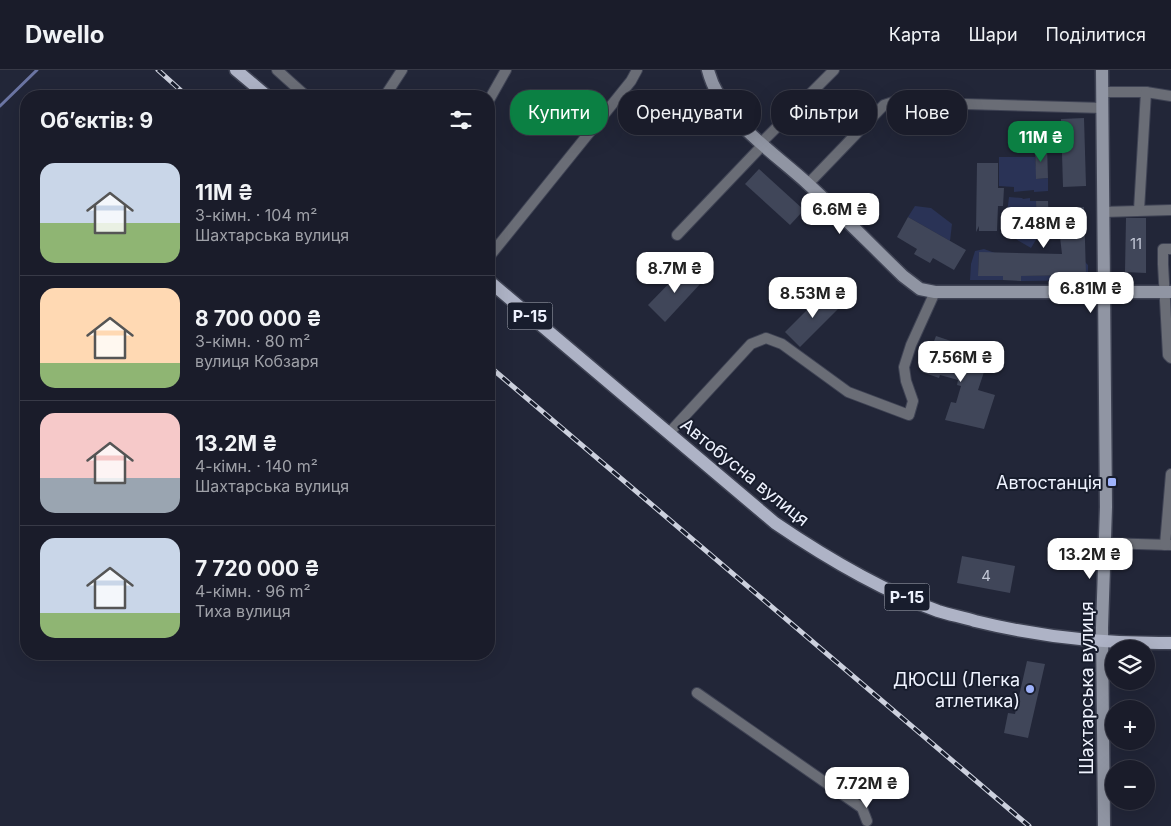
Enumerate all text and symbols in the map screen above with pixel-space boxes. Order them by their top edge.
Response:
text: Dwello [25,20,104,49]
text: Карта [889,24,941,45]
text: Шари [969,24,1018,45]
text: Поділитися [1046,24,1146,45]
chip: Купити [510,90,608,135]
chip: Орендувати [618,90,761,135]
chip: Фільтри [771,90,877,135]
chip: Нове [887,90,967,135]
icon: filters [447,106,475,134]
text: Об’єктів: 9 [40,108,153,133]
pin: 11M ₴ [1006,121,1076,163]
text: 11M ₴ [1019,127,1063,147]
text: 11M ₴ [195,180,253,205]
icon: home [80,183,140,243]
pin: 6.6M ₴ [799,192,881,235]
text: 6.6M ₴ [812,199,868,219]
text: 3-кімн. · 104 m² [195,205,317,225]
pin: 7.48M ₴ [998,206,1090,249]
text: 7.48M ₴ [1012,213,1076,233]
text: Шахтарська вулиця [195,225,349,245]
house number: 11 [1130,234,1142,253]
pin: 8.7M ₴ [634,252,716,294]
text: 8.7M ₴ [648,258,702,278]
pin: 6.81M ₴ [1045,272,1137,314]
pin: 8.53M ₴ [767,276,859,319]
text: 6.81M ₴ [1060,278,1122,298]
text: 8.53M ₴ [780,283,846,303]
road number: Р-15 [508,302,552,330]
text: 8 700 000 ₴ [195,306,322,331]
icon: home [80,308,140,368]
text: 3-кімн. · 80 m² [195,331,310,351]
pin: 7.56M ₴ [915,340,1007,383]
text: 7.56M ₴ [929,347,993,367]
text: вулиця Кобзаря [195,351,319,371]
street label: Автобусна вулиця [677,414,813,530]
text: 13.2M ₴ [195,431,277,456]
icon: home [80,433,140,493]
text: 4-кімн. · 140 m² [195,456,318,476]
place label: Автостанція [996,472,1102,493]
text: Шахтарська вулиця [195,476,349,496]
marker: Автостанція [1106,476,1118,488]
pin: 13.2M ₴ [1044,538,1136,580]
text: 13.2M ₴ [1059,544,1121,564]
text: 7 720 000 ₴ [195,556,320,581]
icon: home [80,558,140,618]
house number: 4 [981,566,991,585]
text: 4-кімн. · 96 m² [195,581,311,601]
road number: Р-15 [884,584,930,610]
text: Тиха вулиця [195,601,291,621]
street label: Шахтарська вулиця [1076,601,1097,775]
map controls [1105,640,1155,810]
button: layers [1105,640,1155,690]
place label: ДЮСШ (Легка атлетика) [893,669,1020,711]
marker: ДЮСШ (Легка атлетика) [1024,683,1036,695]
button: + [1105,700,1155,750]
button: − [1105,760,1155,810]
pin: 7.72M ₴ [821,766,913,809]
text: 7.72M ₴ [836,773,898,793]

